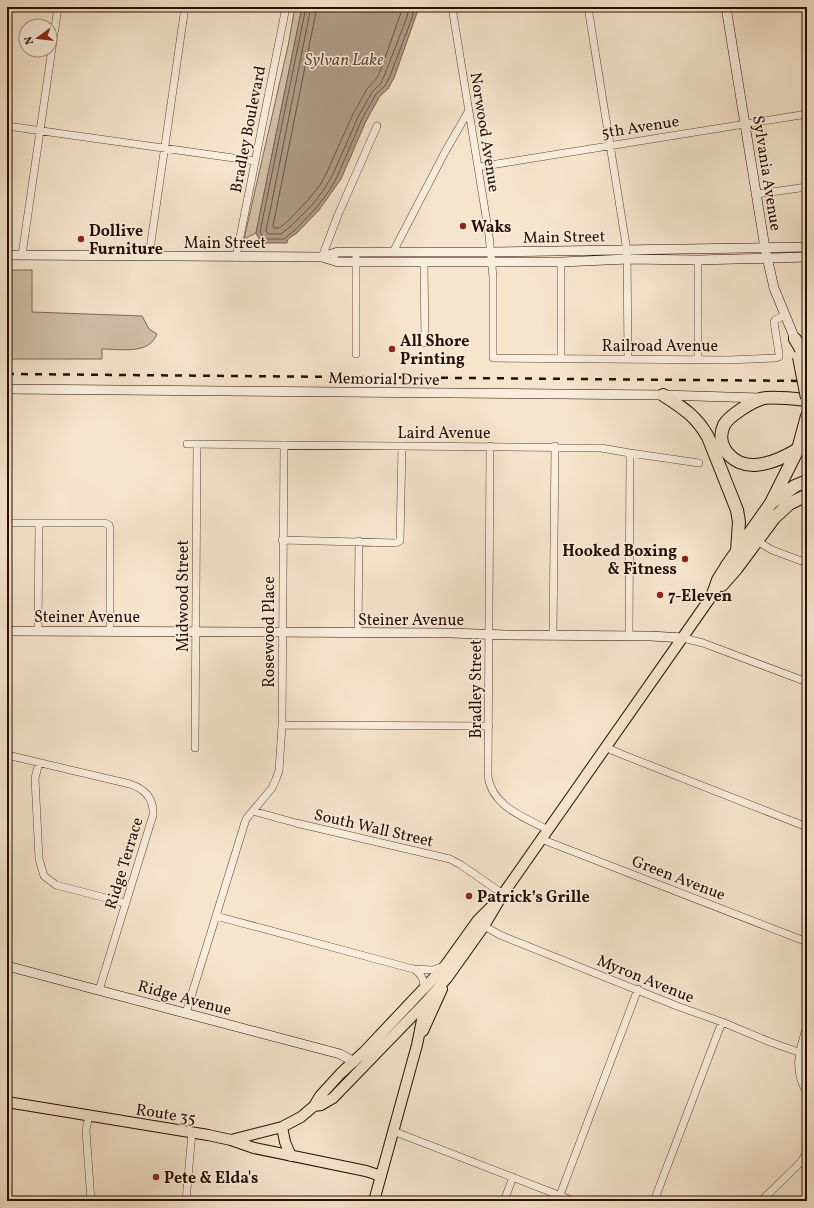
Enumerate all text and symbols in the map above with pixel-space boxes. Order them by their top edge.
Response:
north arrow [18,18,58,58]
text: N [22,34,38,46]
water label: Sylvan Lake [305,49,384,72]
street label: Bradley Boulevard [226,64,272,195]
street label: Norwood Avenue [464,71,504,194]
street label: 5th Avenue [600,111,681,145]
street label: Sylvania Avenue [746,114,786,233]
place label: Waks [471,217,511,239]
place label: Dollive Furniture [89,221,163,261]
marker: Waks [458,221,468,231]
street label: Main Street [523,226,606,250]
street label: Main Street [184,233,267,255]
marker: Dollive Furniture [76,234,86,244]
place label: All Shore Printing [400,331,469,371]
street label: Railroad Avenue [602,336,718,358]
marker: All Shore Printing [387,344,397,354]
street label: Memorial Drive [328,368,440,392]
street label: Laird Avenue [397,423,491,445]
street label: Midwood Street [173,540,195,652]
place label: Hooked Boxing & Fitness [562,541,677,581]
marker: Hooked Boxing & Fitness [680,554,690,564]
street label: Rosewood Place [259,576,281,688]
place label: 7-Eleven [668,586,733,608]
marker: 7-Eleven [655,590,665,600]
street label: Steiner Avenue [34,607,140,629]
street label: Steiner Avenue [358,610,464,632]
street label: Bradley Street [466,639,488,739]
street label: South Wall Street [312,805,436,853]
street label: Ridge Terrace [100,815,149,912]
street label: Green Avenue [628,851,728,907]
place label: Patrick’s Grille [477,887,590,909]
marker: Patrick’s Grille [464,891,474,901]
street label: Myron Avenue [593,950,697,1009]
street label: Ridge Avenue [135,976,234,1022]
street label: Route 35 [134,1099,197,1131]
place label: Pete & Elda's [164,1168,258,1190]
marker: Pete & Elda's [151,1172,161,1182]

